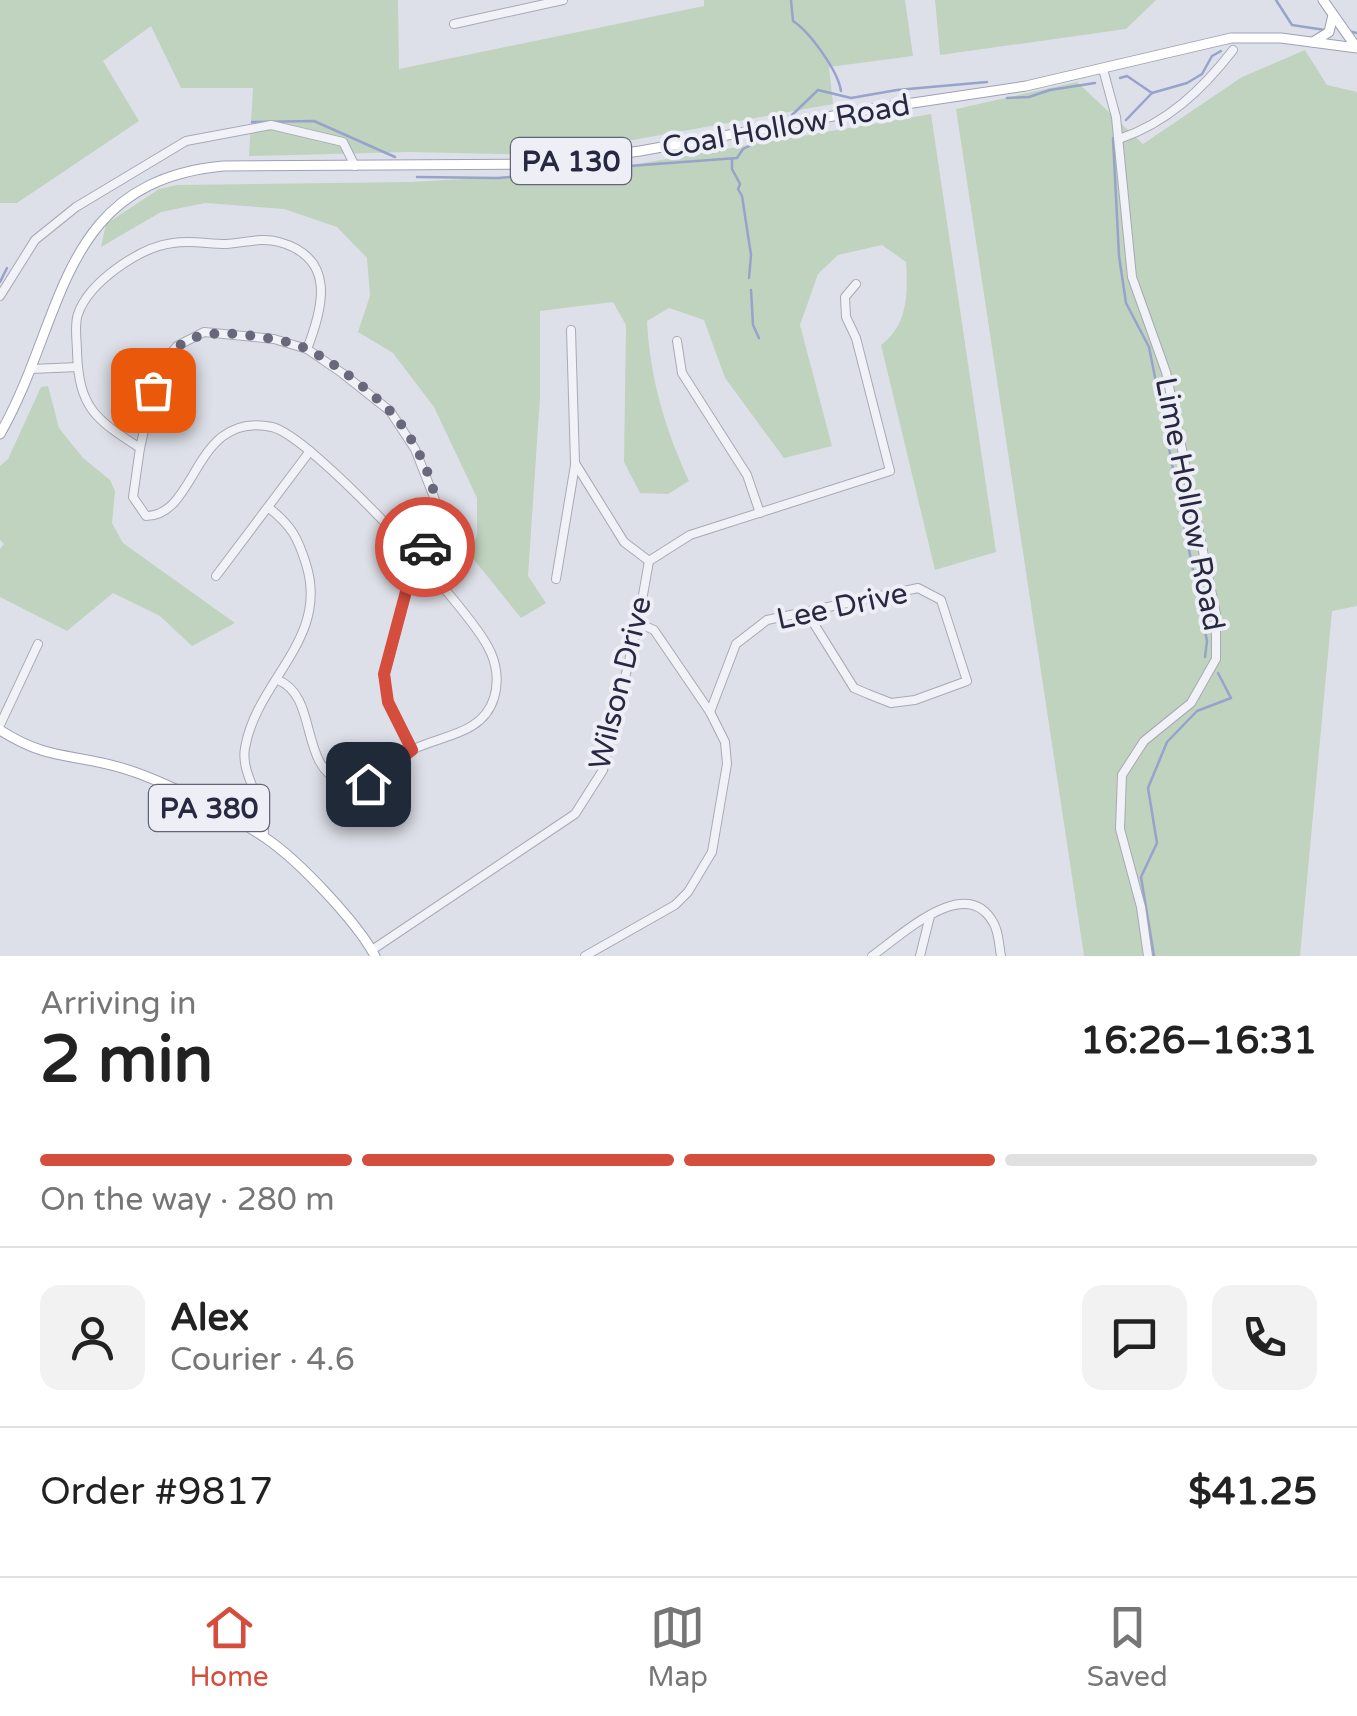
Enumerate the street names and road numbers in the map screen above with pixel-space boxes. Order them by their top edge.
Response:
street label: Coal Hollow Road [659,86,913,167]
road number: PA 130 [511,138,631,184]
street label: Lime Hollow Road [1147,374,1232,634]
street label: Lee Drive [773,575,911,638]
street label: Wilson Drive [581,592,660,774]
road number: PA 380 [149,785,269,831]

